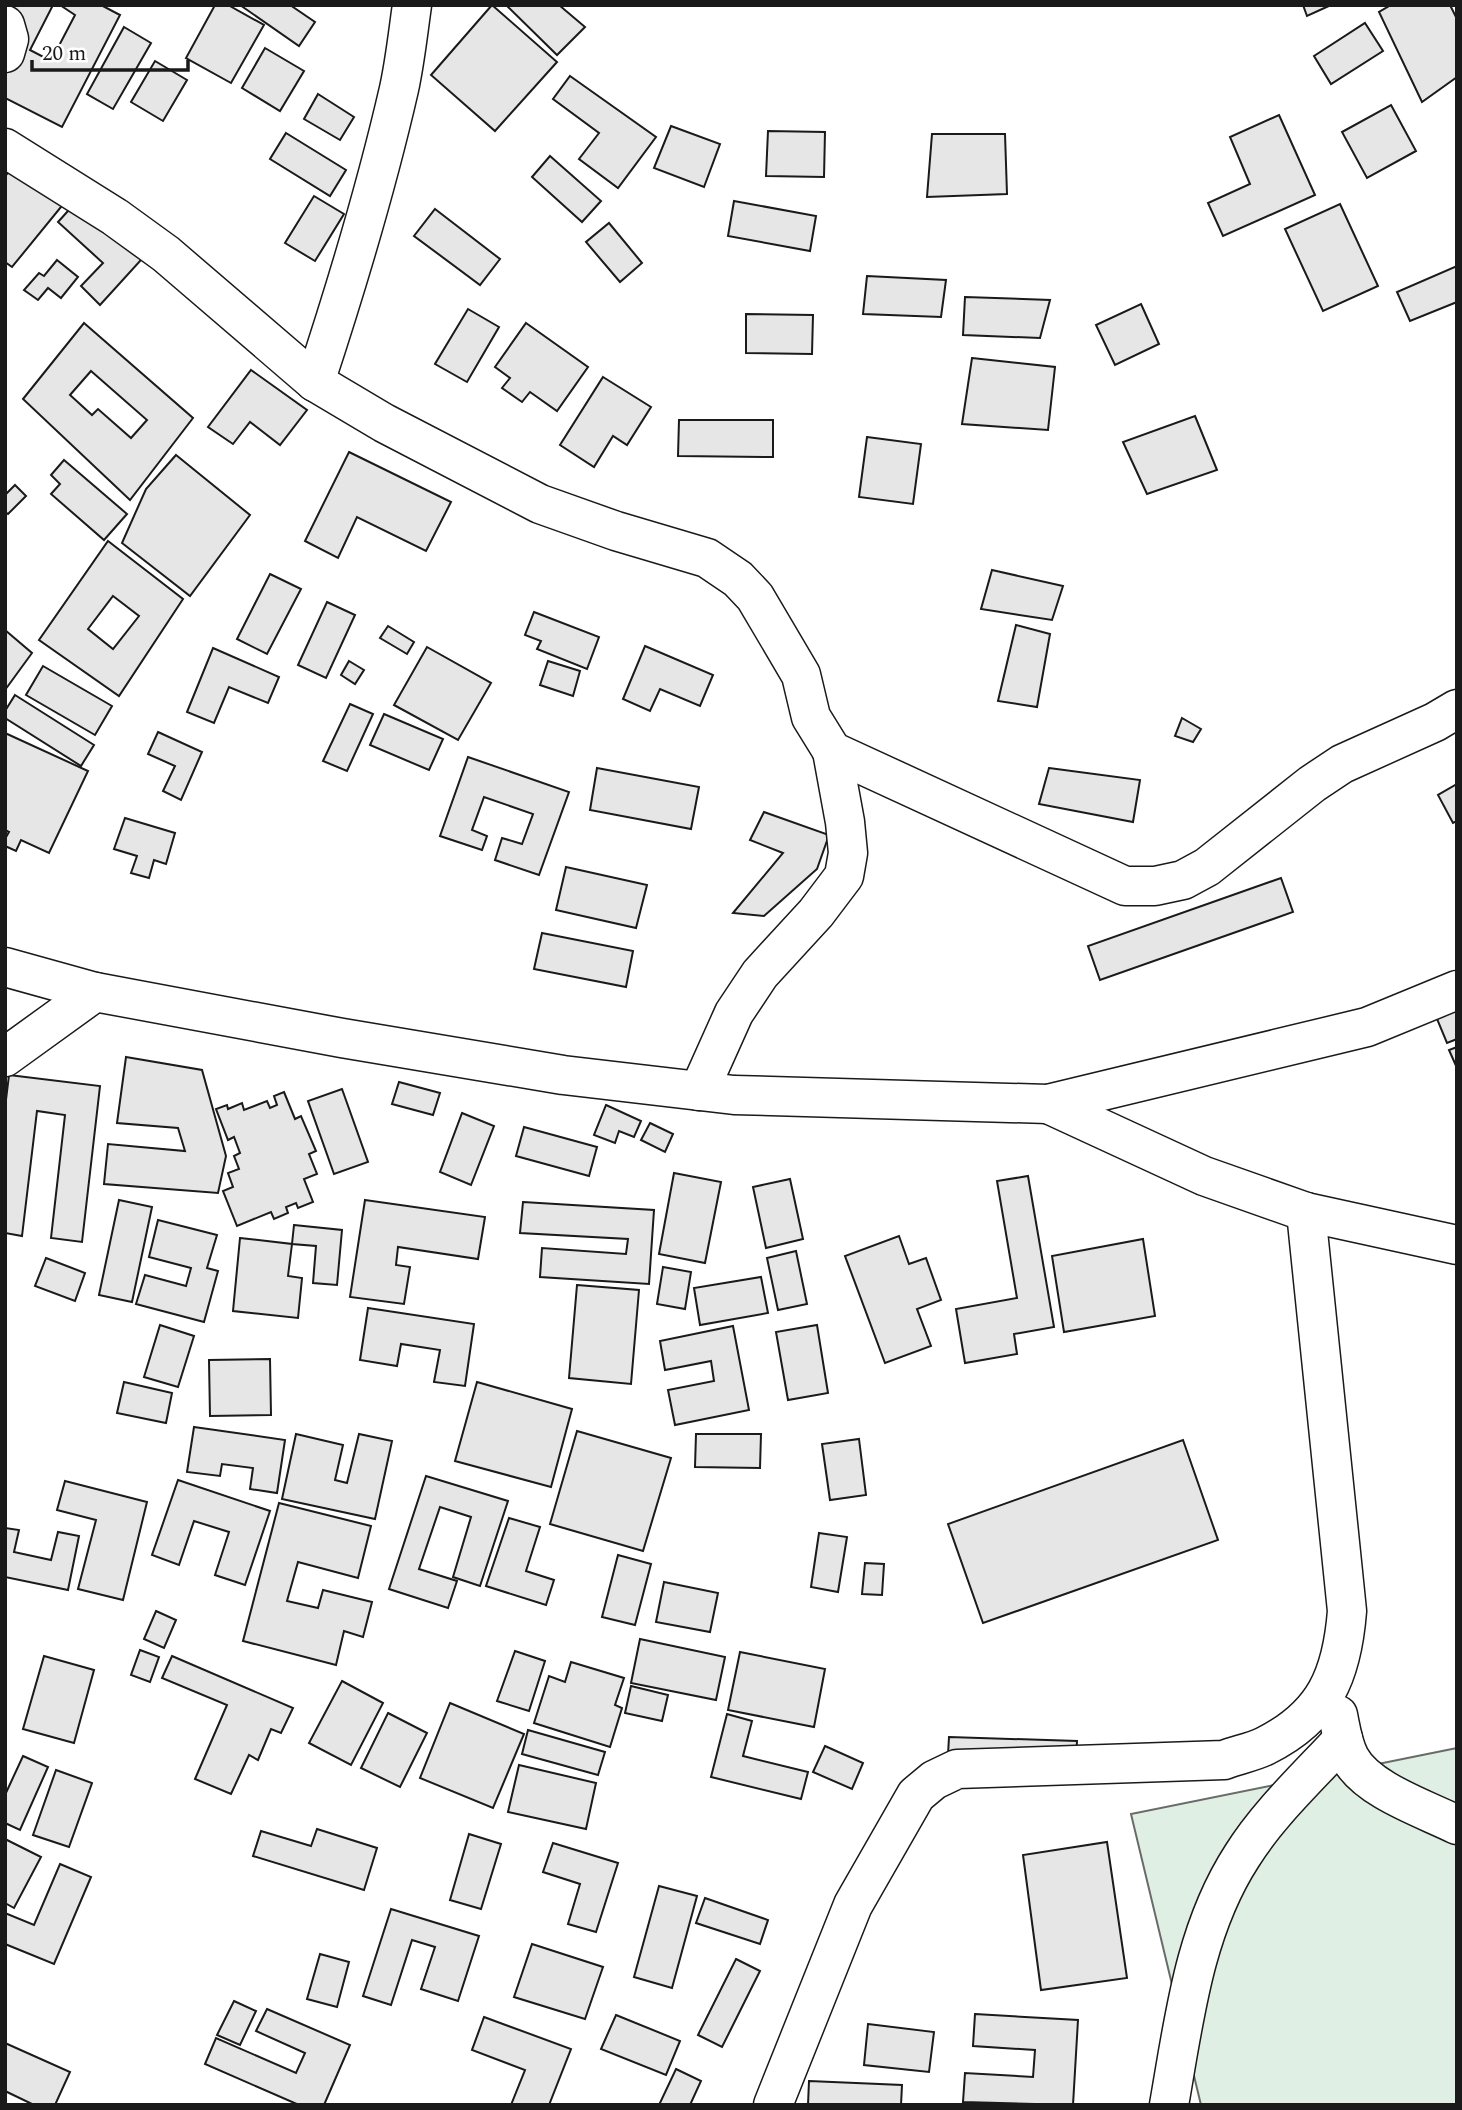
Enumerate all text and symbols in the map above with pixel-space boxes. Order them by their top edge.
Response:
scale bar [32,28,187,72]
text: 20 m [42,38,86,70]

